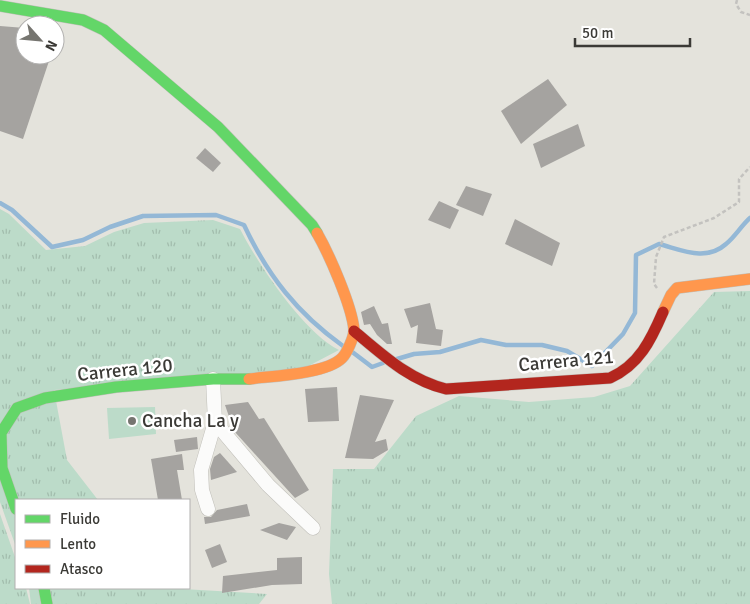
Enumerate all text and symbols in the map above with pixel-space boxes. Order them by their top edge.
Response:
north arrow [15,15,65,65]
scale bar [575,15,690,47]
text: 50 m [582,24,613,42]
text: N [41,37,61,54]
street label: Carrera 121 [517,345,615,377]
street label: Carrera 120 [76,353,174,387]
place label: Cancha La y [142,409,239,433]
marker: Cancha La y [126,415,138,427]
legend [15,499,190,589]
text: Fluido [60,510,100,528]
text: Lento [60,535,96,553]
text: Atasco [60,560,103,578]

